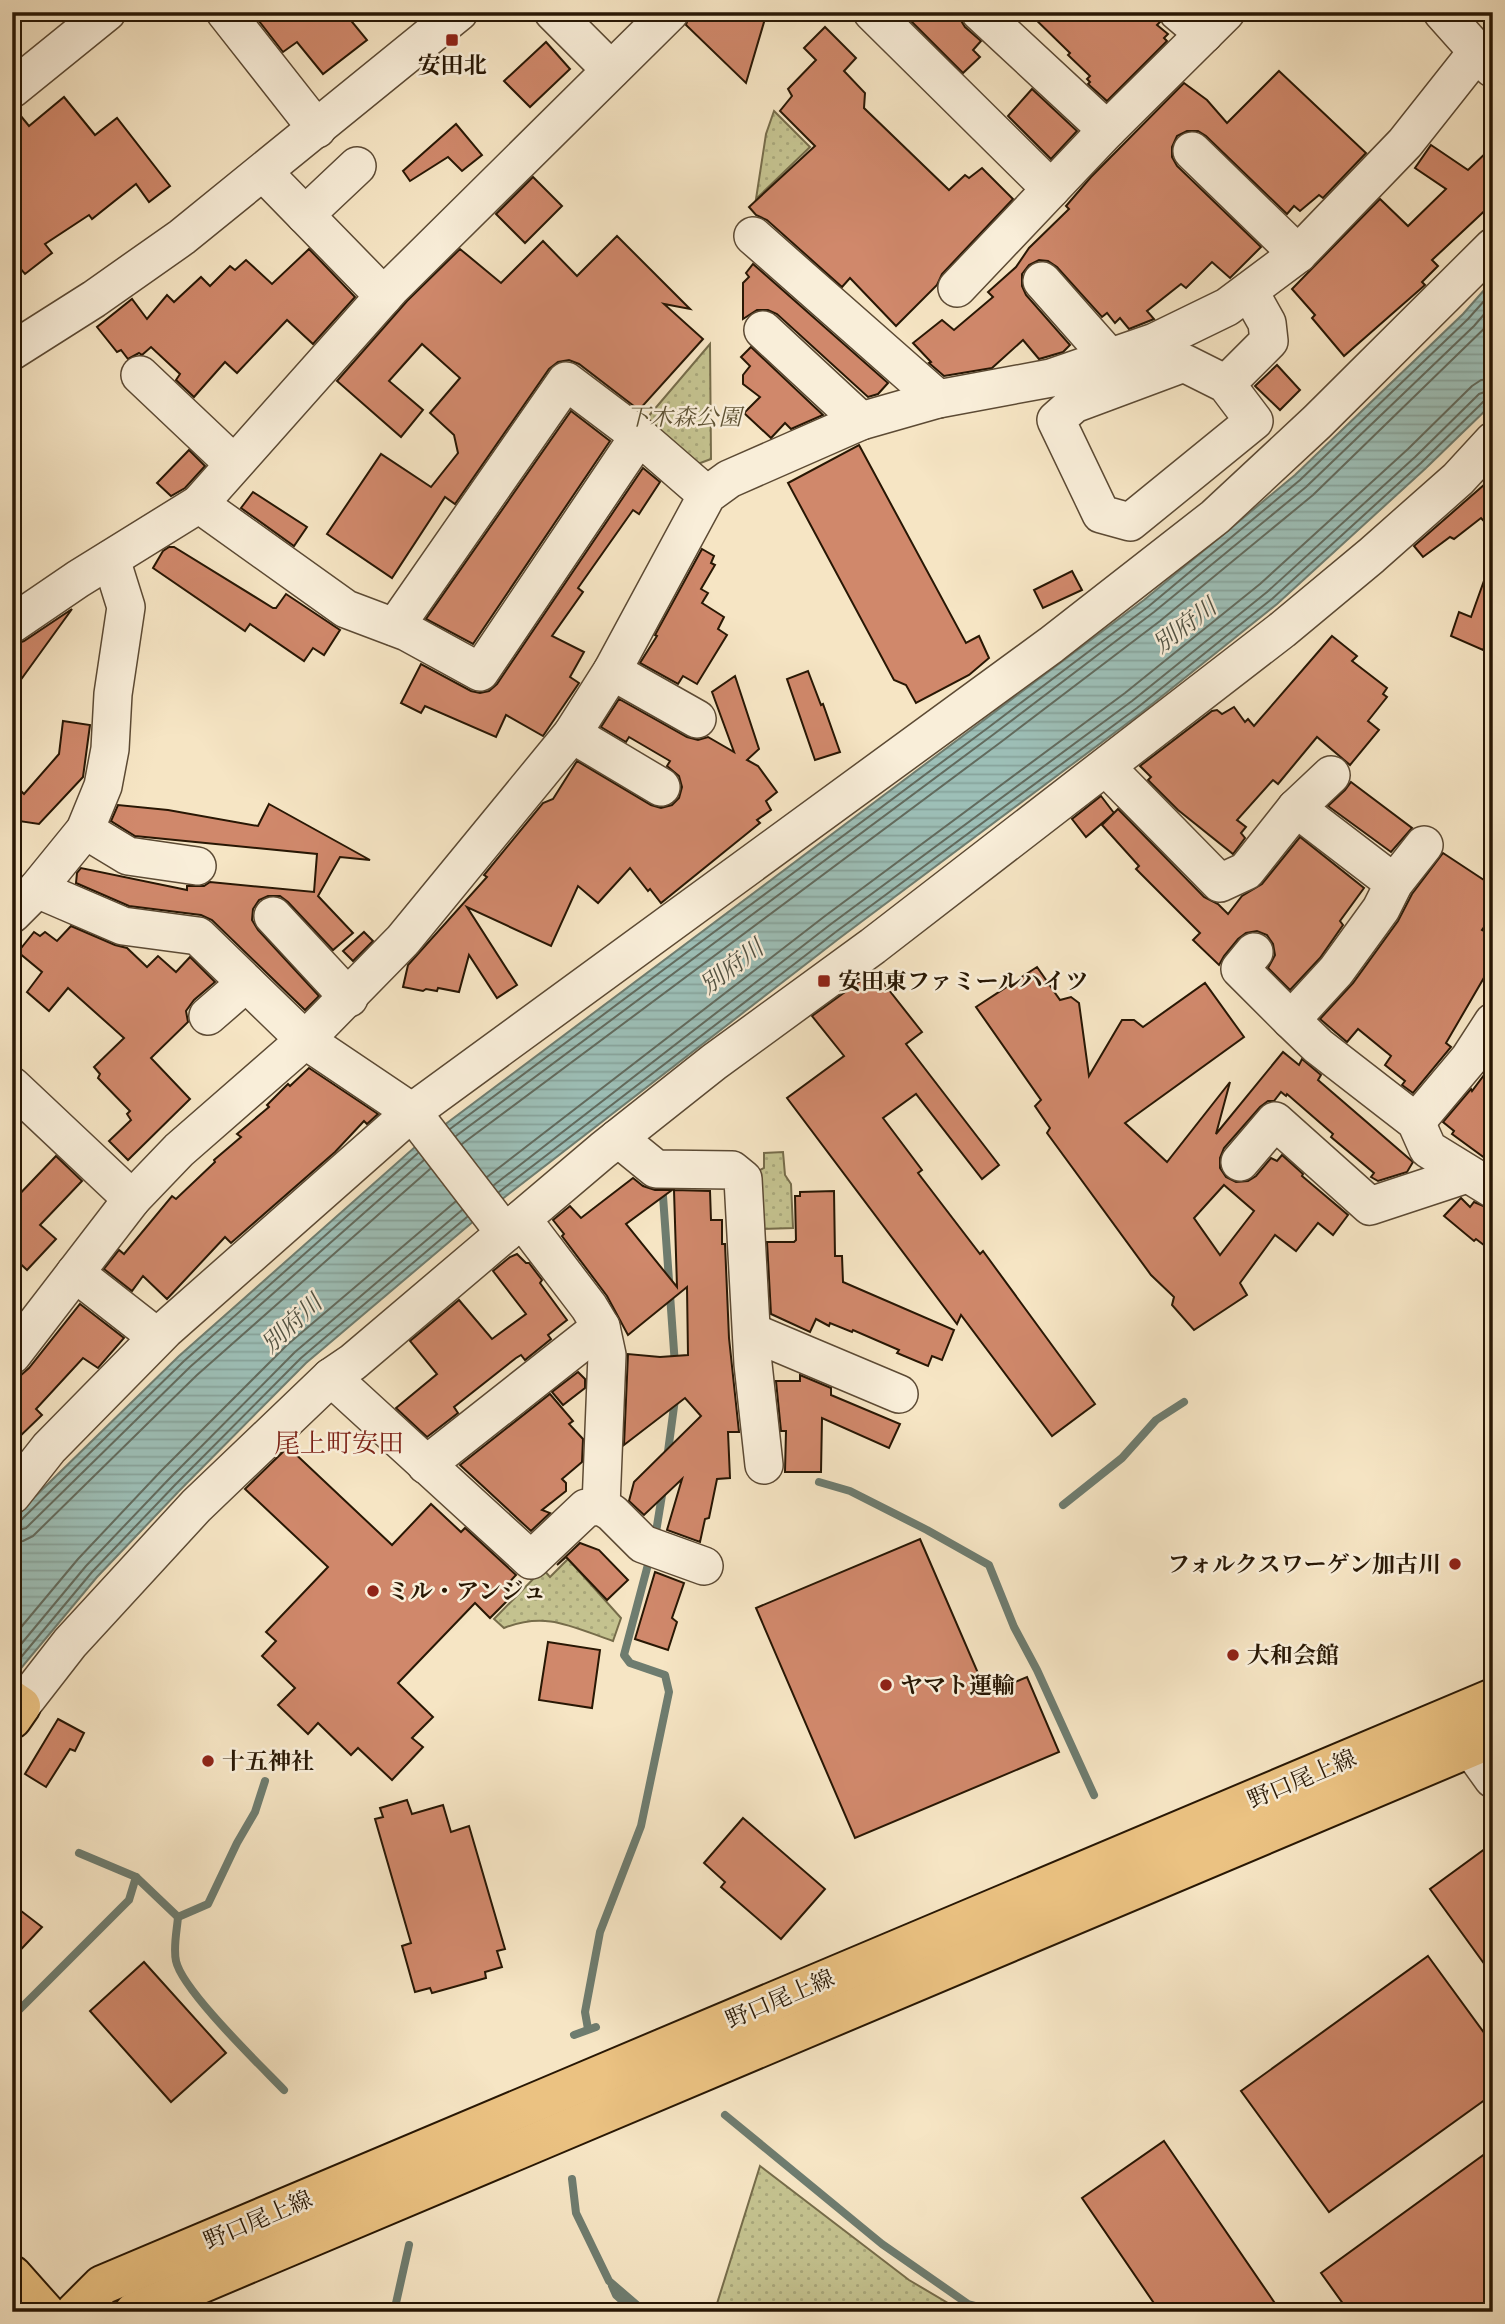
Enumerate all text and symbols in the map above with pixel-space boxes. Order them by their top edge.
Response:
marker: 安田北 [444,32,460,48]
place label: 安田北 [418,50,487,81]
park label: 下木森公園 [627,402,746,433]
water label: 別府川 [1146,589,1226,661]
water label: 別府川 [693,930,773,1002]
place label: 安田東ファミールハイツ [838,966,1088,997]
marker: 安田東ファミールハイツ [816,973,832,989]
water label: 別府川 [254,1285,332,1361]
district label: 尾上町安田 [274,1426,404,1461]
place label: フォルクスワーゲン加古川 [1167,1549,1441,1580]
marker: フォルクスワーゲン加古川 [1447,1556,1463,1572]
place label: ミル・アンジュ [387,1576,546,1607]
marker: ミル・アンジュ [365,1583,381,1599]
place label: 大和会館 [1247,1640,1339,1671]
marker: 大和会館 [1225,1647,1241,1663]
place label: ヤマト運輸 [900,1670,1015,1701]
marker: ヤマト運輸 [878,1677,894,1693]
street label: 野口尾上線 [1243,1742,1361,1816]
place label: 十五神社 [222,1746,314,1777]
marker: 十五神社 [200,1753,216,1769]
street label: 野口尾上線 [721,1962,839,2036]
street label: 野口尾上線 [199,2183,317,2257]

